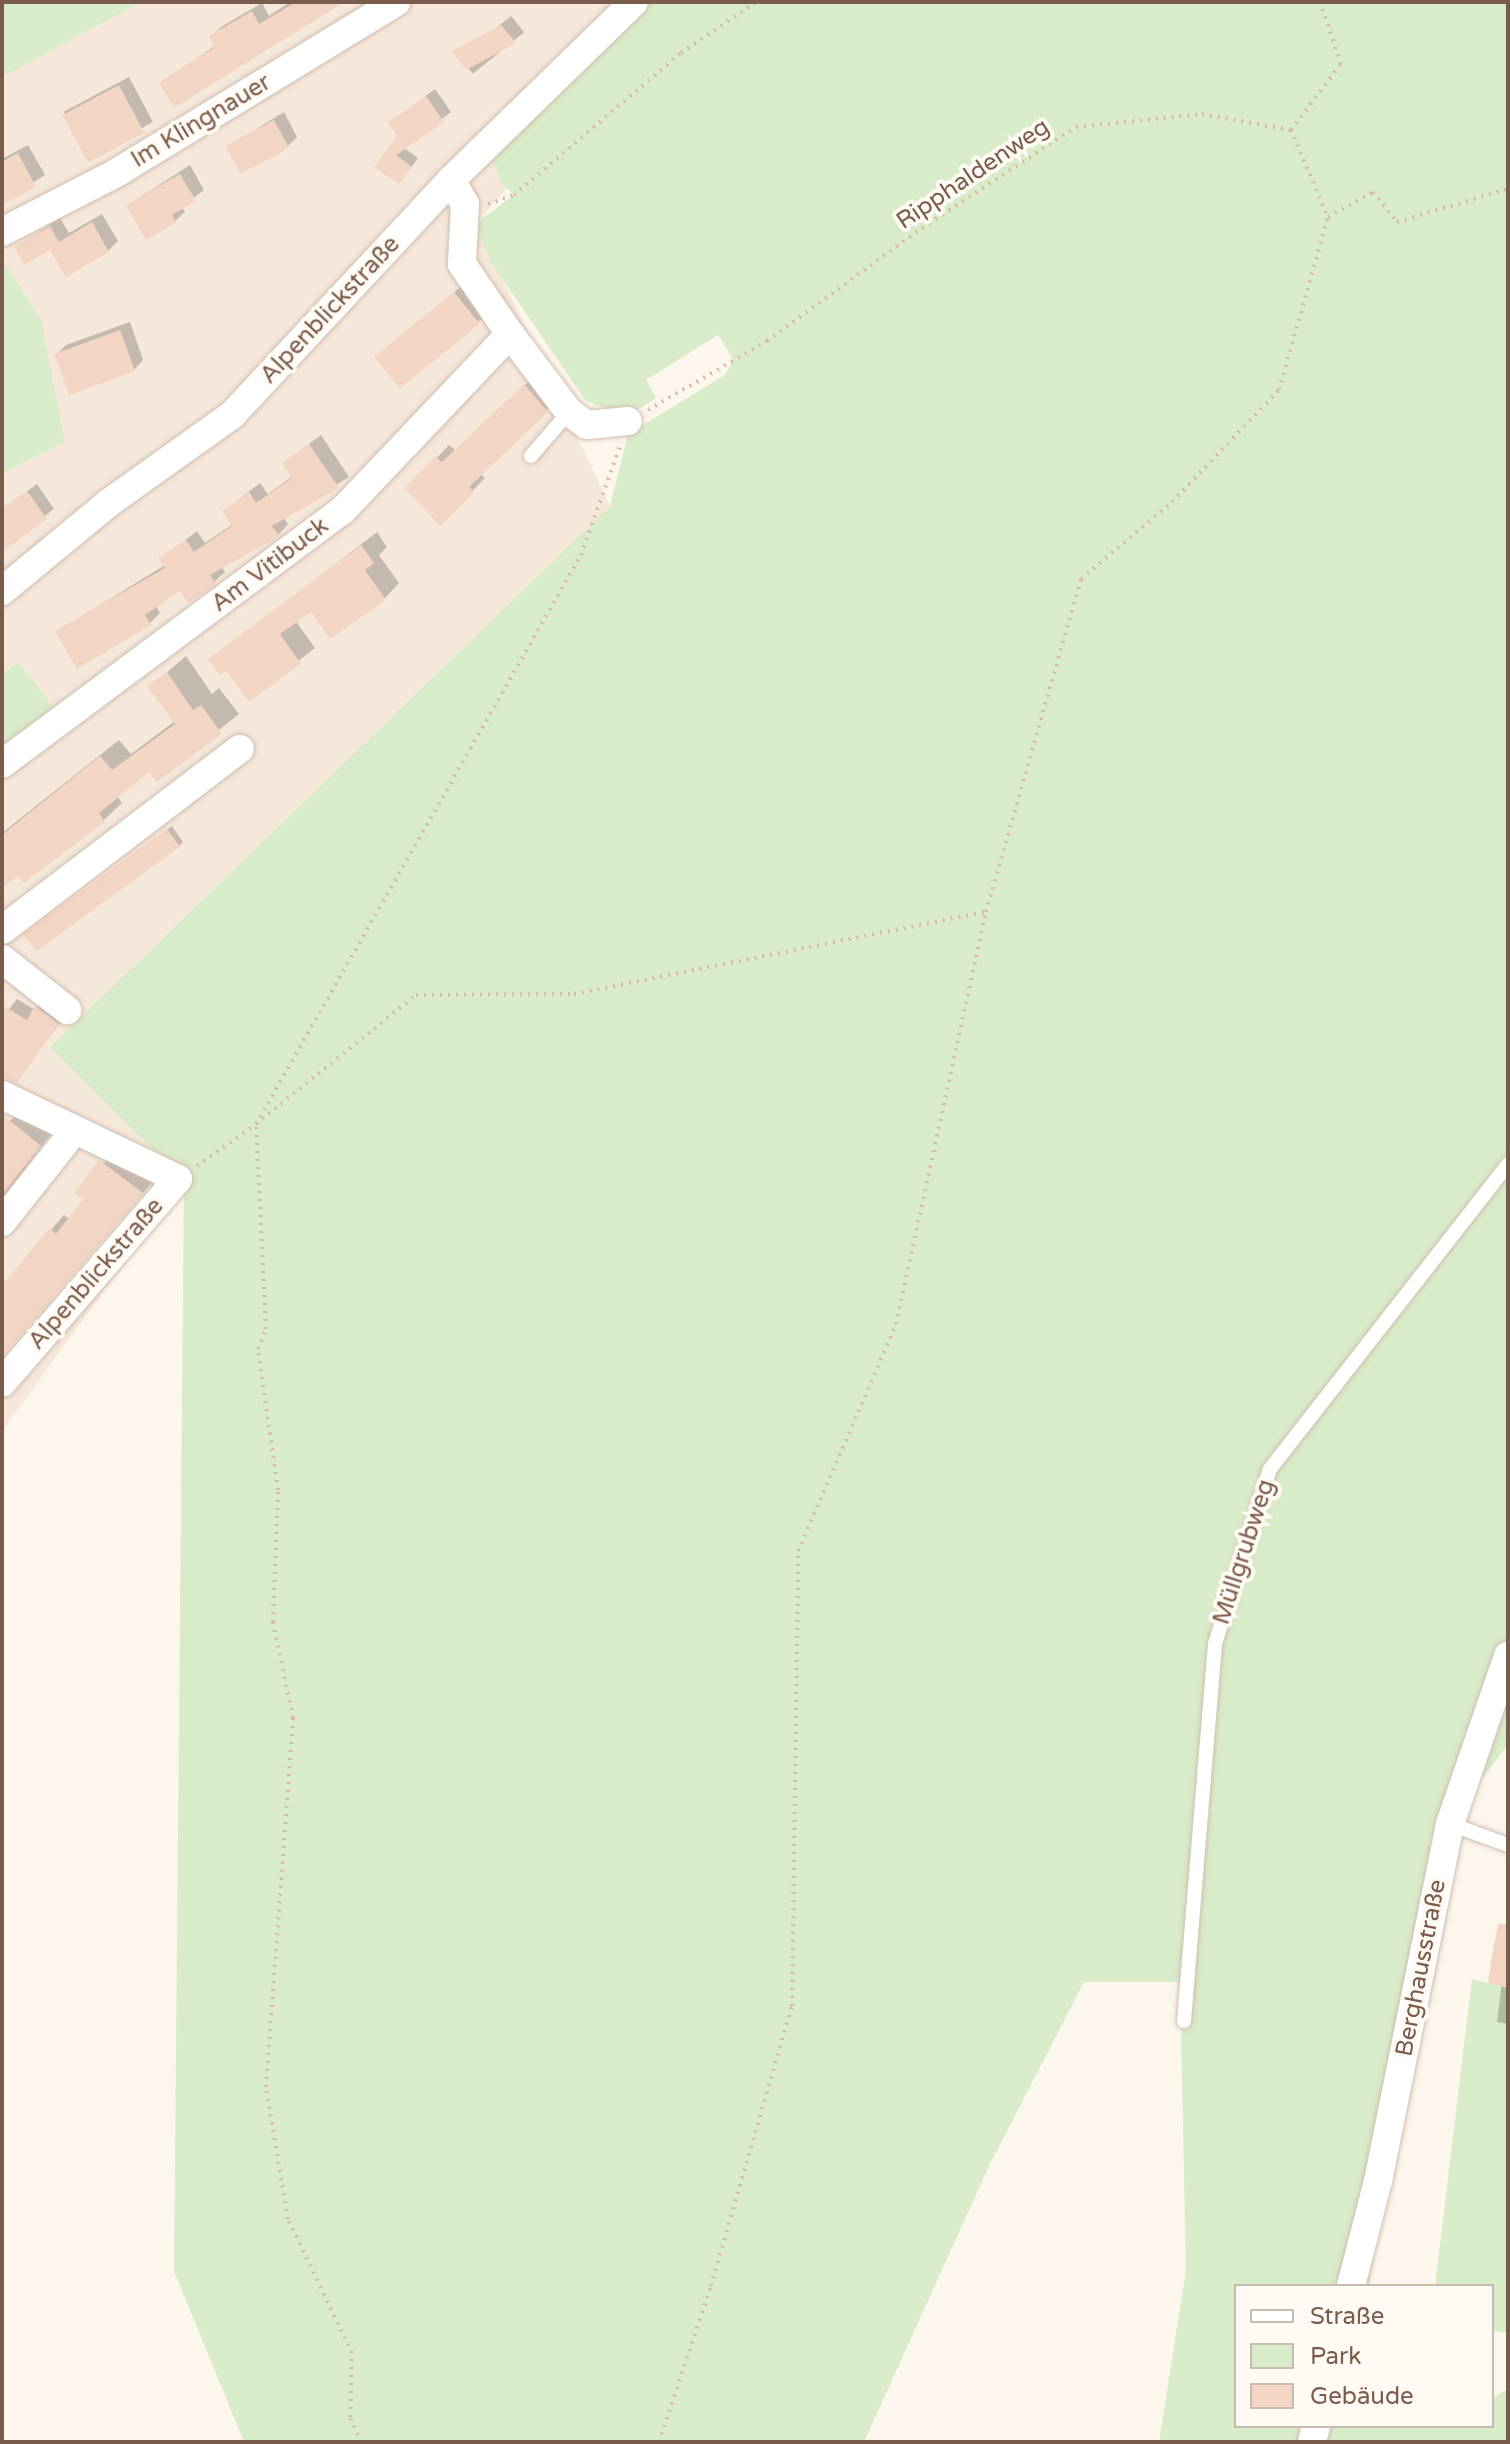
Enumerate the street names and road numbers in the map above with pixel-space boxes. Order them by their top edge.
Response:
street label: Im Klingnauer [126,68,276,174]
street label: Ripphaldenweg [891,112,1055,236]
street label: Alpenblickstraße [254,230,406,390]
street label: Am Vitibuck [206,512,334,618]
street label: Alpenblickstraße [22,1192,170,1356]
street label: Müllgrubweg [1207,1476,1281,1628]
street label: Berghausstraße [1390,1877,1452,2059]

